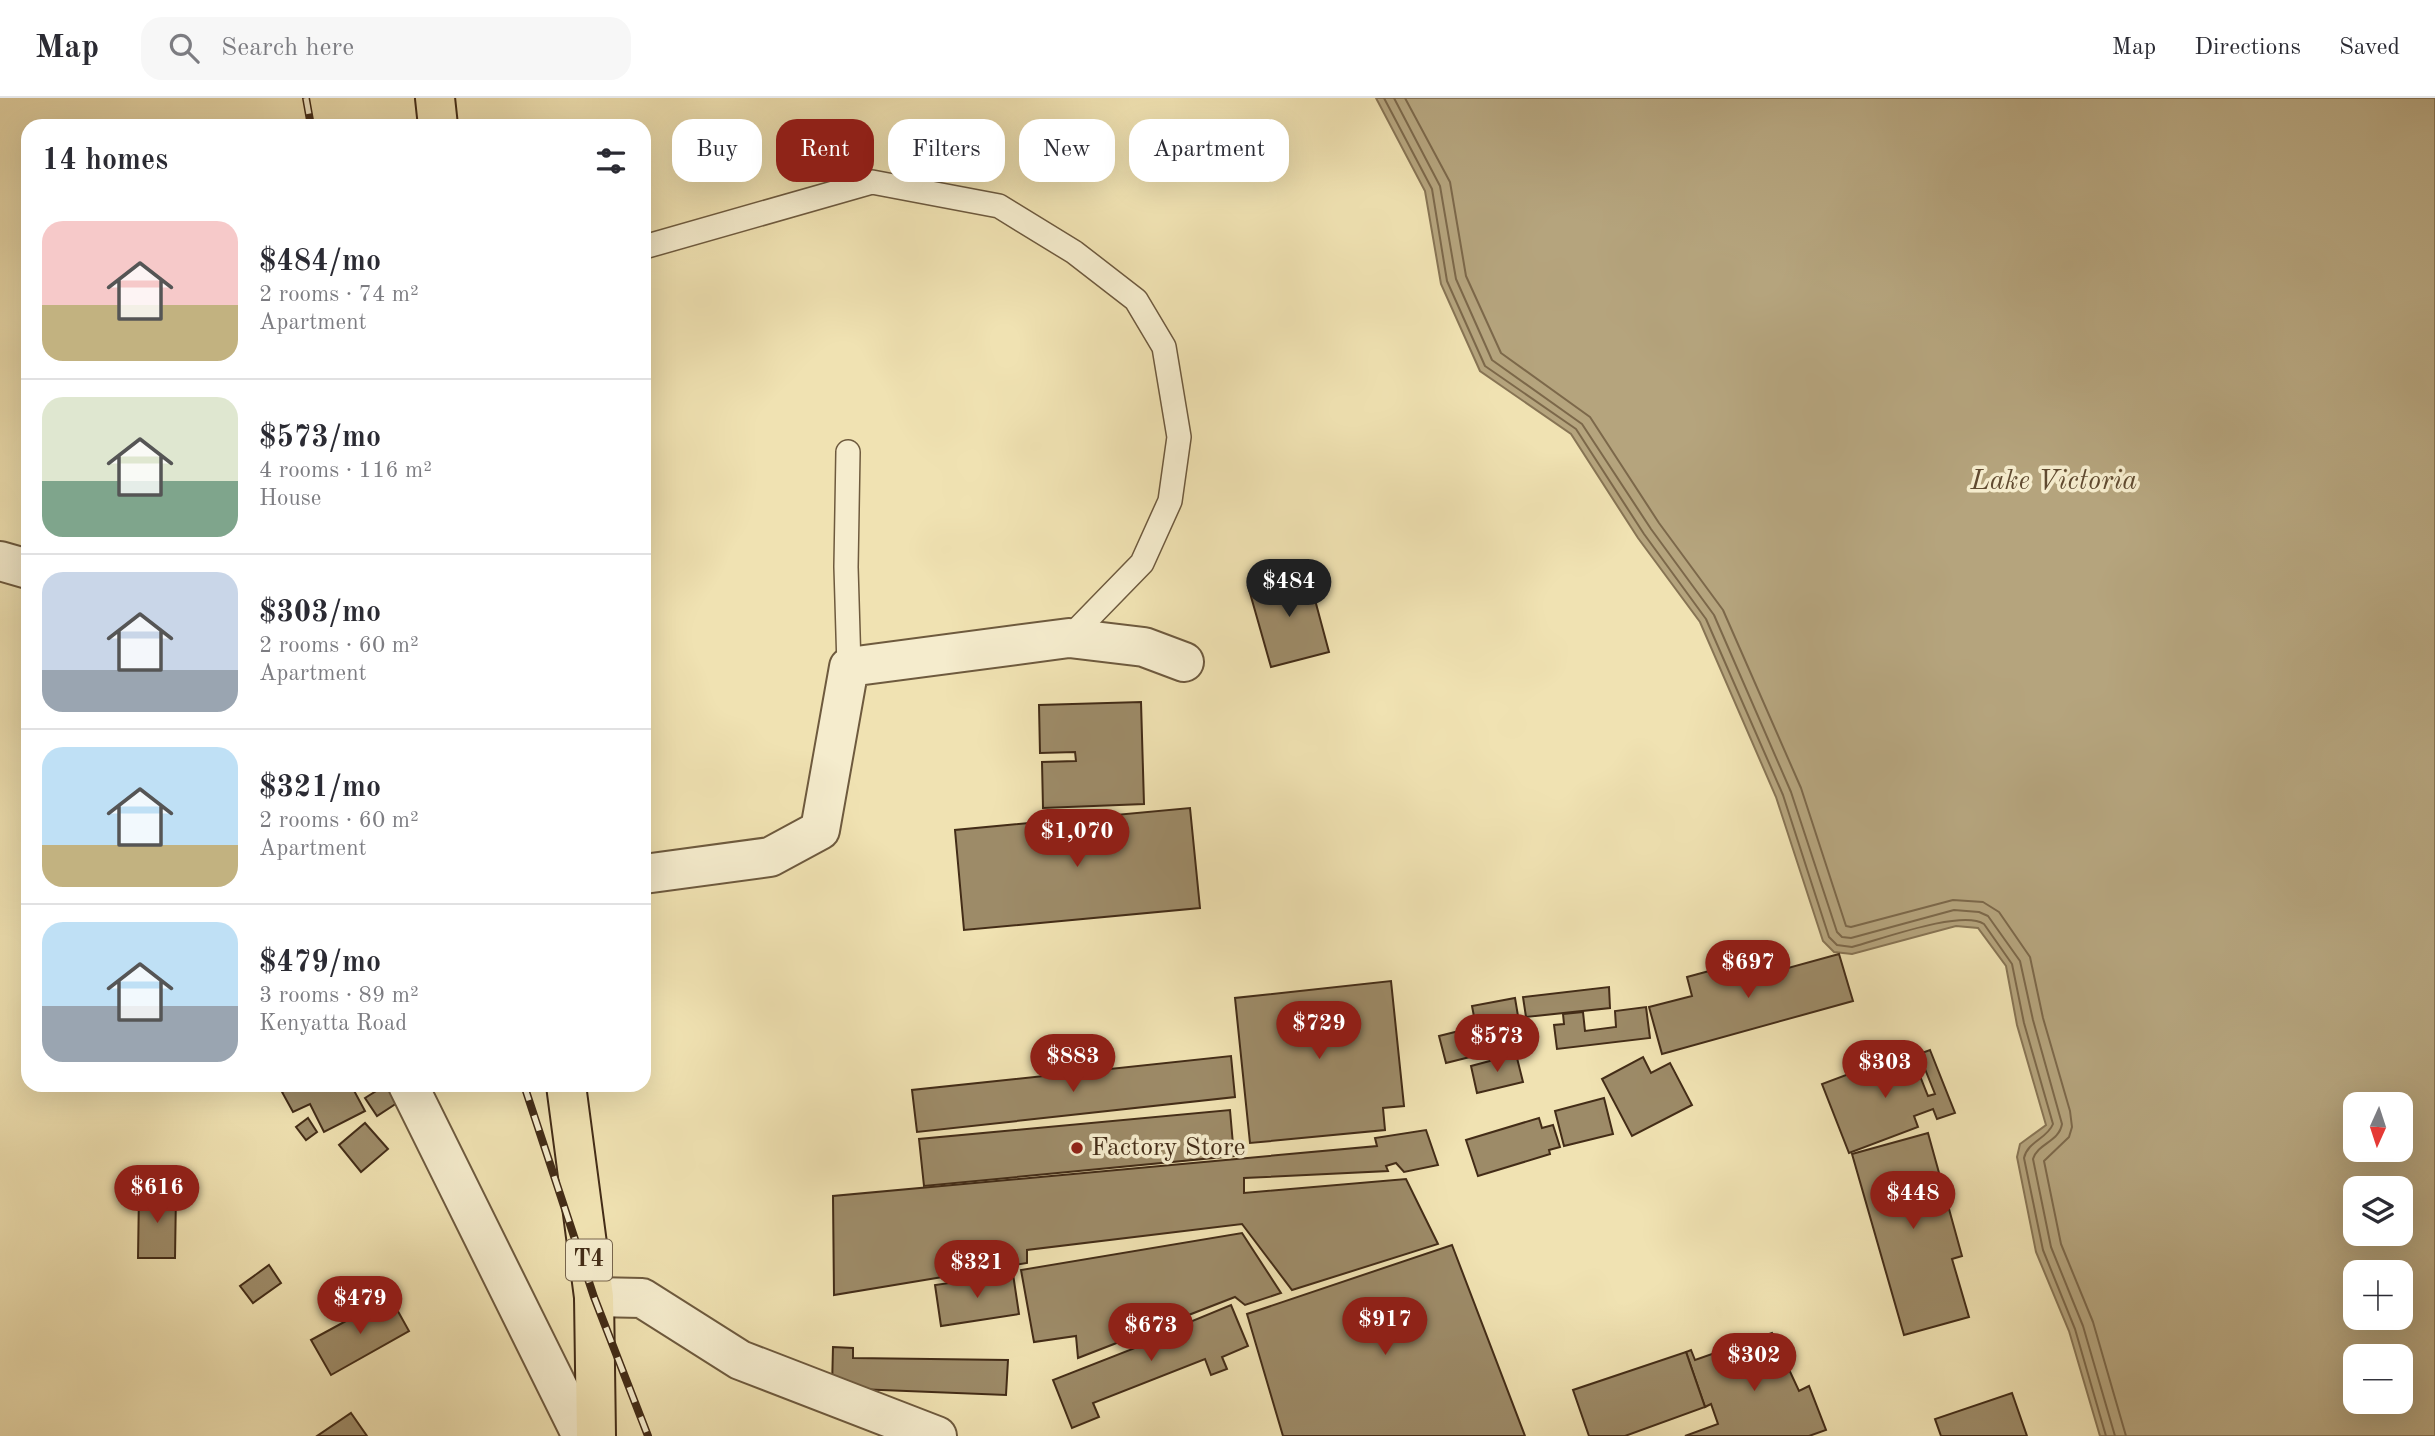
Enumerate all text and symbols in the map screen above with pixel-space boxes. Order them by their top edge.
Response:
search box [141,17,631,80]
icon: search [165,29,203,67]
text: Map [35,32,99,65]
text: Search here [221,35,354,61]
text: Map [2112,36,2156,60]
text: Directions [2194,36,2301,60]
text: Saved [2339,36,2400,60]
chip: Buy [672,119,762,182]
chip: Rent [776,119,874,182]
chip: Filters [888,119,1005,182]
chip: New [1019,119,1115,182]
chip: Apartment [1129,119,1289,182]
icon: filters [592,142,630,180]
text: 14 homes [42,146,168,176]
text: $484/mo [259,247,381,277]
icon: home [98,249,182,333]
text: 2 rooms · 74 m² [259,283,419,306]
text: Apartment [259,311,367,334]
text: $573/mo [259,423,381,453]
icon: home [98,425,182,509]
text: 4 rooms · 116 m² [259,459,432,482]
water label: Lake Victoria [1970,468,2137,496]
text: House [259,487,321,510]
pin: $484 [1248,560,1330,619]
text: $484 [1262,570,1316,593]
text: $303/mo [259,598,381,628]
icon: home [98,600,182,684]
text: 2 rooms · 60 m² [259,634,419,657]
text: Apartment [259,662,367,685]
text: $321/mo [259,773,381,803]
icon: home [98,775,182,859]
text: 2 rooms · 60 m² [259,809,419,832]
pin: $1,070 [1020,810,1134,869]
text: $1,070 [1040,820,1114,843]
text: Apartment [259,837,367,860]
pin: $697 [1707,940,1789,1000]
text: $479/mo [259,948,381,978]
icon: home [98,950,182,1034]
text: $697 [1721,951,1775,974]
text: 3 rooms · 89 m² [259,984,419,1007]
pin: $729 [1278,1002,1360,1061]
text: Kenyatta Road [259,1012,407,1035]
text: $729 [1292,1012,1346,1035]
pin: $573 [1456,1014,1538,1074]
text: $573 [1470,1025,1524,1048]
pin: $883 [1032,1034,1114,1094]
pin: $303 [1844,1040,1926,1100]
text: $883 [1046,1045,1100,1068]
text: $303 [1858,1051,1912,1074]
north arrow [2343,1092,2413,1162]
map controls [2343,1092,2413,1414]
place label: Factory Store [1091,1135,1246,1161]
marker: Factory Store [1069,1140,1085,1156]
pin: $616 [116,1166,198,1225]
pin: $448 [1872,1172,1954,1231]
text: $616 [130,1176,184,1199]
button: layers [2343,1176,2413,1246]
text: $448 [1886,1182,1940,1205]
road number: T4 [566,1240,612,1280]
pin: $321 [936,1240,1018,1300]
text: $321 [950,1251,1004,1274]
button: + [2343,1260,2413,1330]
pin: $479 [319,1276,401,1336]
text: $479 [333,1287,387,1310]
pin: $917 [1344,1298,1426,1357]
pin: $673 [1110,1304,1192,1363]
text: $917 [1358,1308,1412,1331]
text: $673 [1124,1314,1178,1337]
pin: $302 [1713,1334,1795,1393]
text: $302 [1727,1344,1781,1367]
button: − [2343,1344,2413,1414]

